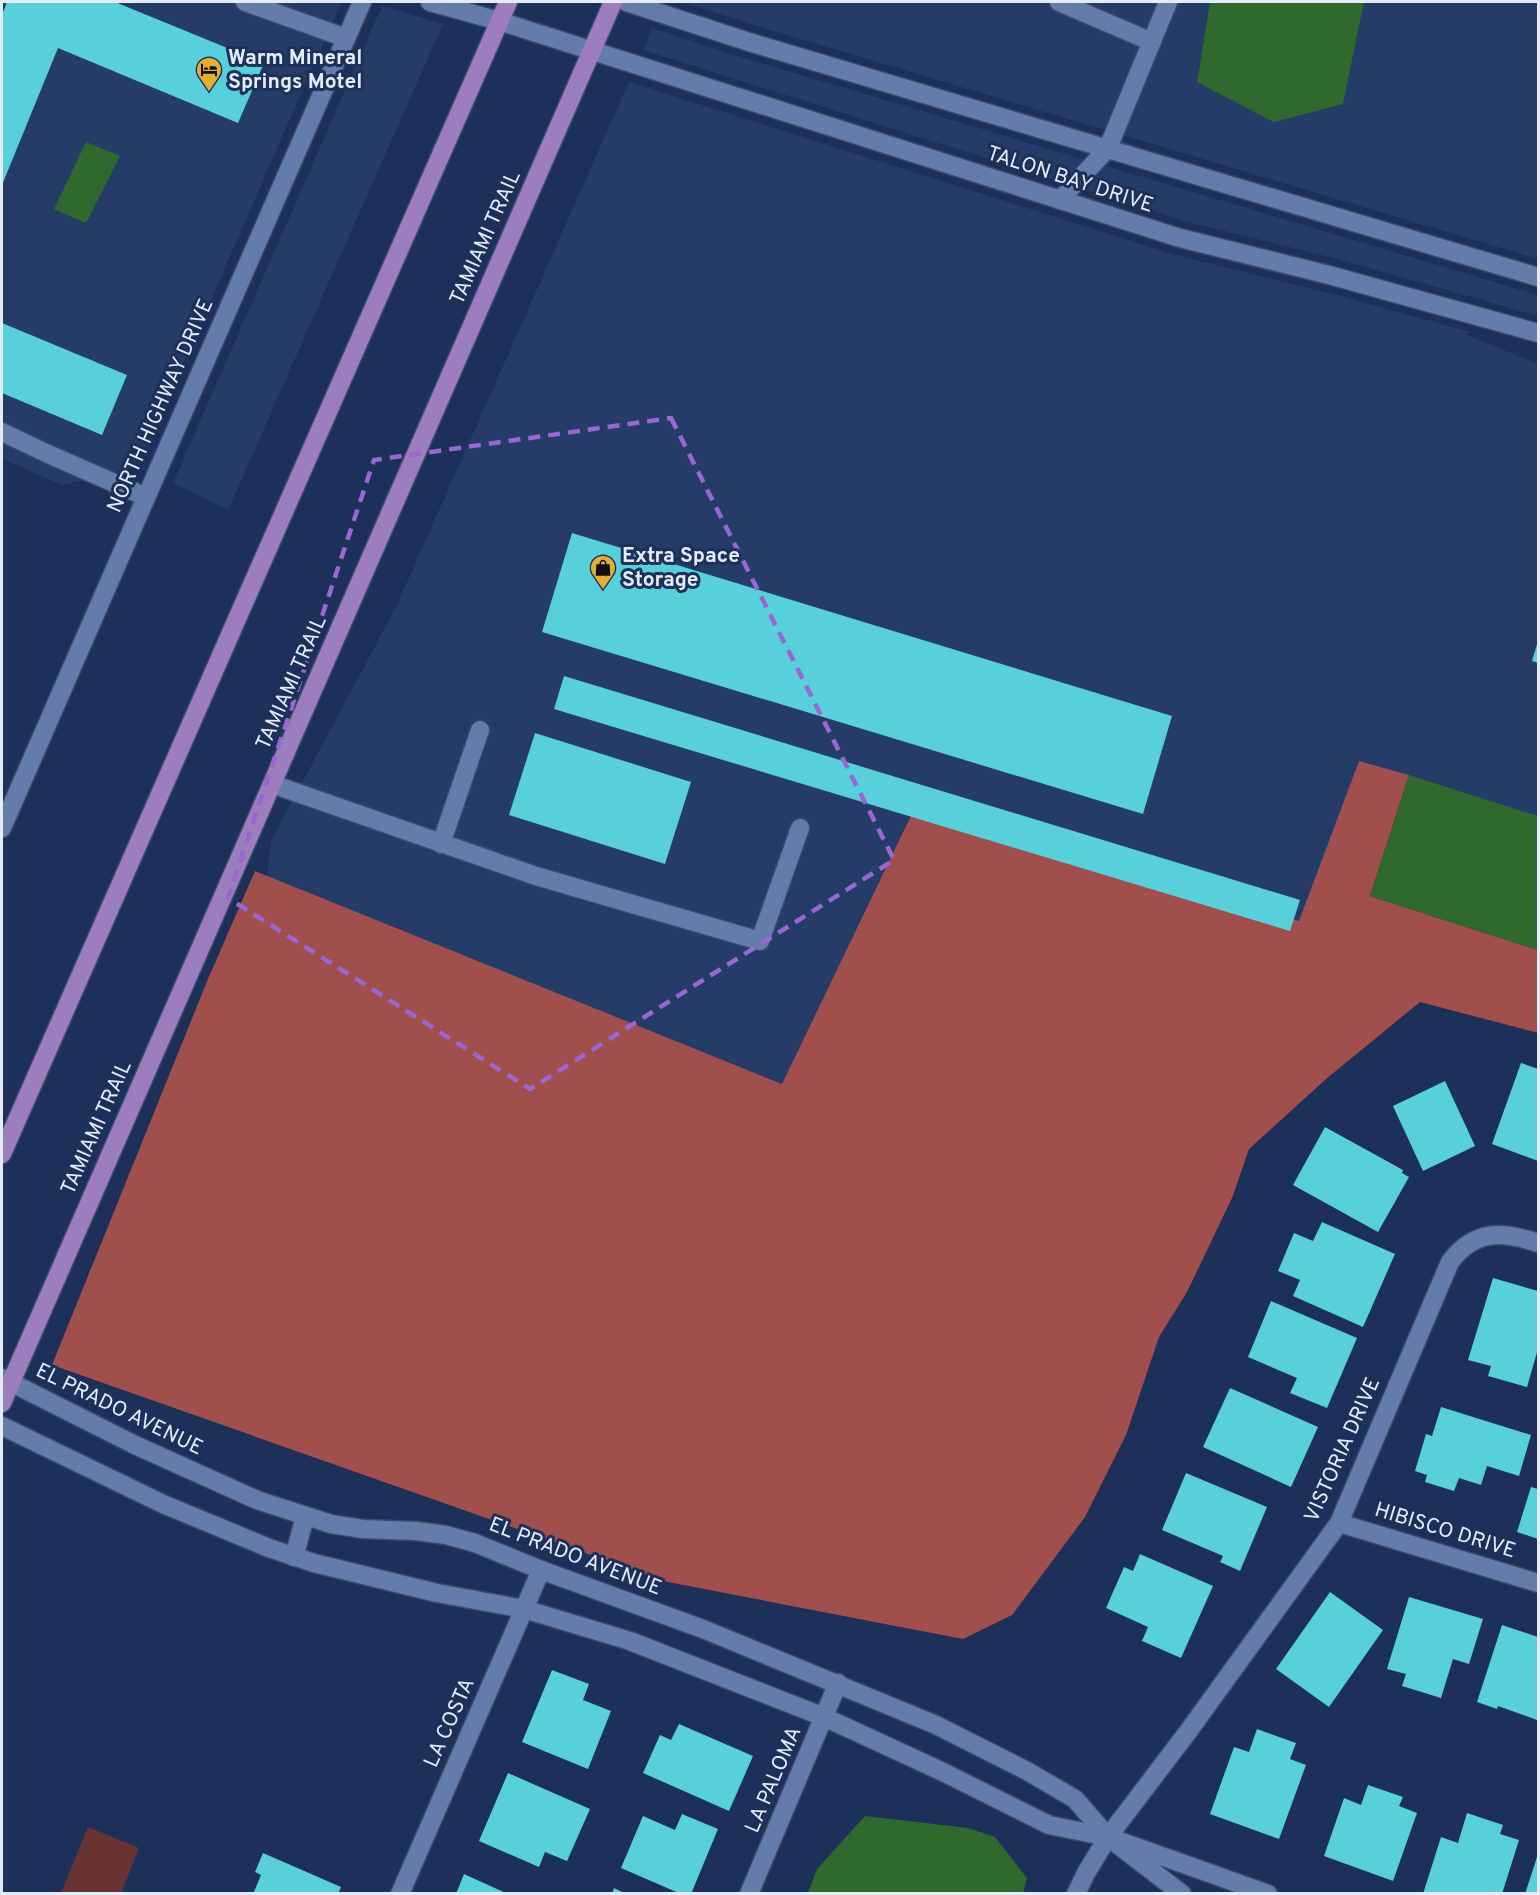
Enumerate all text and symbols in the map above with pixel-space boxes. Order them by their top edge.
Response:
place label: Warm Mineral Springs Motel [228,45,362,96]
hotel icon: Warm Mineral Springs Motel [194,55,224,93]
street label: TALON BAY DRIVE [983,140,1157,220]
street label: TAMIAMI TRAIL [444,167,528,309]
street label: NORTH HIGHWAY DRIVE [102,295,220,517]
place label: Extra Space Storage [622,543,740,594]
shop icon: Extra Space Storage [588,553,618,591]
street label: TAMIAMI TRAIL [250,612,334,754]
street label: TAMIAMI TRAIL [55,1057,139,1199]
street label: EL PRADO AVENUE [31,1358,207,1462]
street label: VISTORIA DRIVE [1299,1373,1387,1527]
street label: HIBISCO DRIVE [1371,1497,1519,1565]
street label: EL PRADO AVENUE [485,1512,665,1602]
street label: LA COSTA [418,1674,482,1772]
street label: LA PALOMA [739,1723,809,1837]

